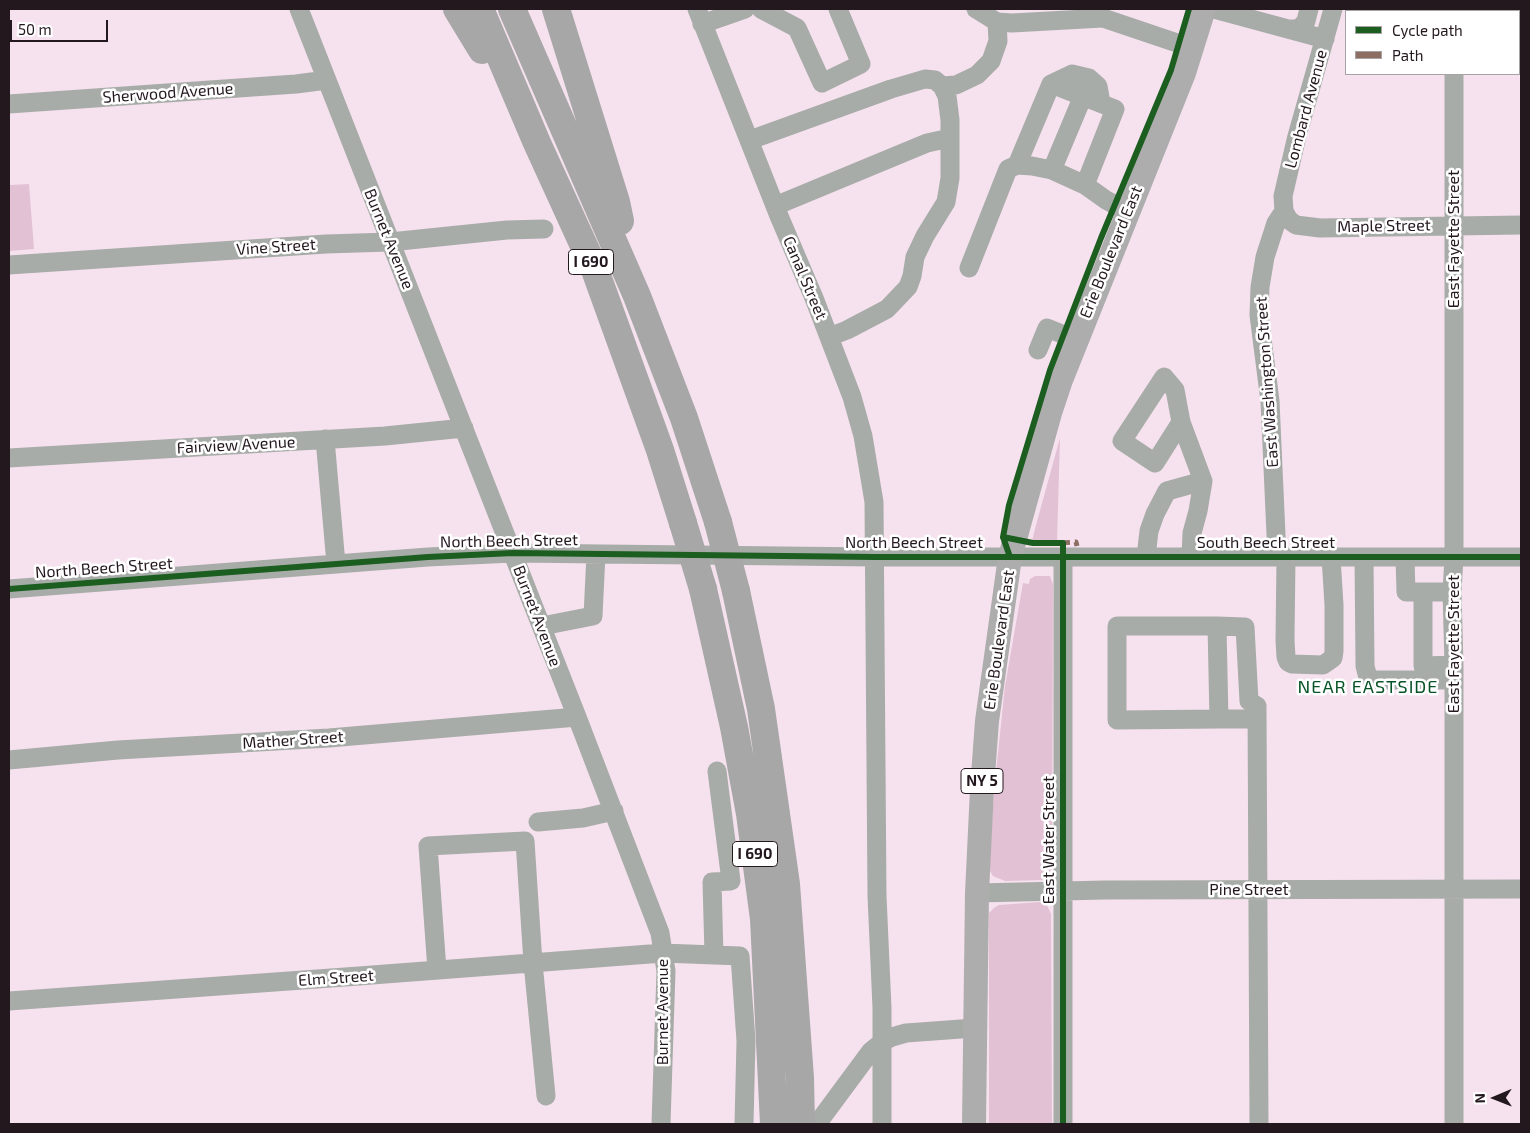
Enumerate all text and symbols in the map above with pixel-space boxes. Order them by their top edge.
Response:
scale bar [12,10,110,42]
legend [1345,10,1520,75]
text: 50 m [18,20,52,38]
text: Cycle path [1392,21,1463,39]
text: Path [1392,46,1423,64]
street label: Lombard Avenue [1281,48,1331,170]
street label: Sherwood Avenue [102,79,234,107]
street label: East Fayette Street [1444,170,1464,308]
street label: Erie Boulevard East [1076,183,1146,321]
street label: Burnet Avenue [360,186,418,292]
street label: Maple Street [1337,216,1431,236]
street label: Canal Street [779,233,831,323]
street label: Vine Street [236,235,316,259]
road number: I 690 [568,250,614,274]
street label: East Washington Street [1251,296,1283,468]
street label: Fairview Avenue [176,432,296,458]
street label: North Beech Street [440,530,578,552]
street label: North Beech Street [845,533,983,553]
street label: South Beech Street [1197,533,1335,553]
street label: North Beech Street [34,554,174,582]
street label: Burnet Avenue [509,563,565,669]
street label: Erie Boulevard East [980,569,1018,711]
street label: East Fayette Street [1444,575,1464,713]
district label: NEAR EASTSIDE [1296,676,1440,698]
street label: Mather Street [242,727,344,753]
road number: NY 5 [961,768,1003,794]
street label: East Water Street [1039,776,1059,904]
road number: I 690 [732,842,778,866]
street label: Pine Street [1209,880,1289,900]
street label: Burnet Avenue [653,959,673,1065]
street label: Elm Street [298,966,374,990]
north arrow [1470,1073,1520,1123]
text: N [1471,1093,1488,1103]

